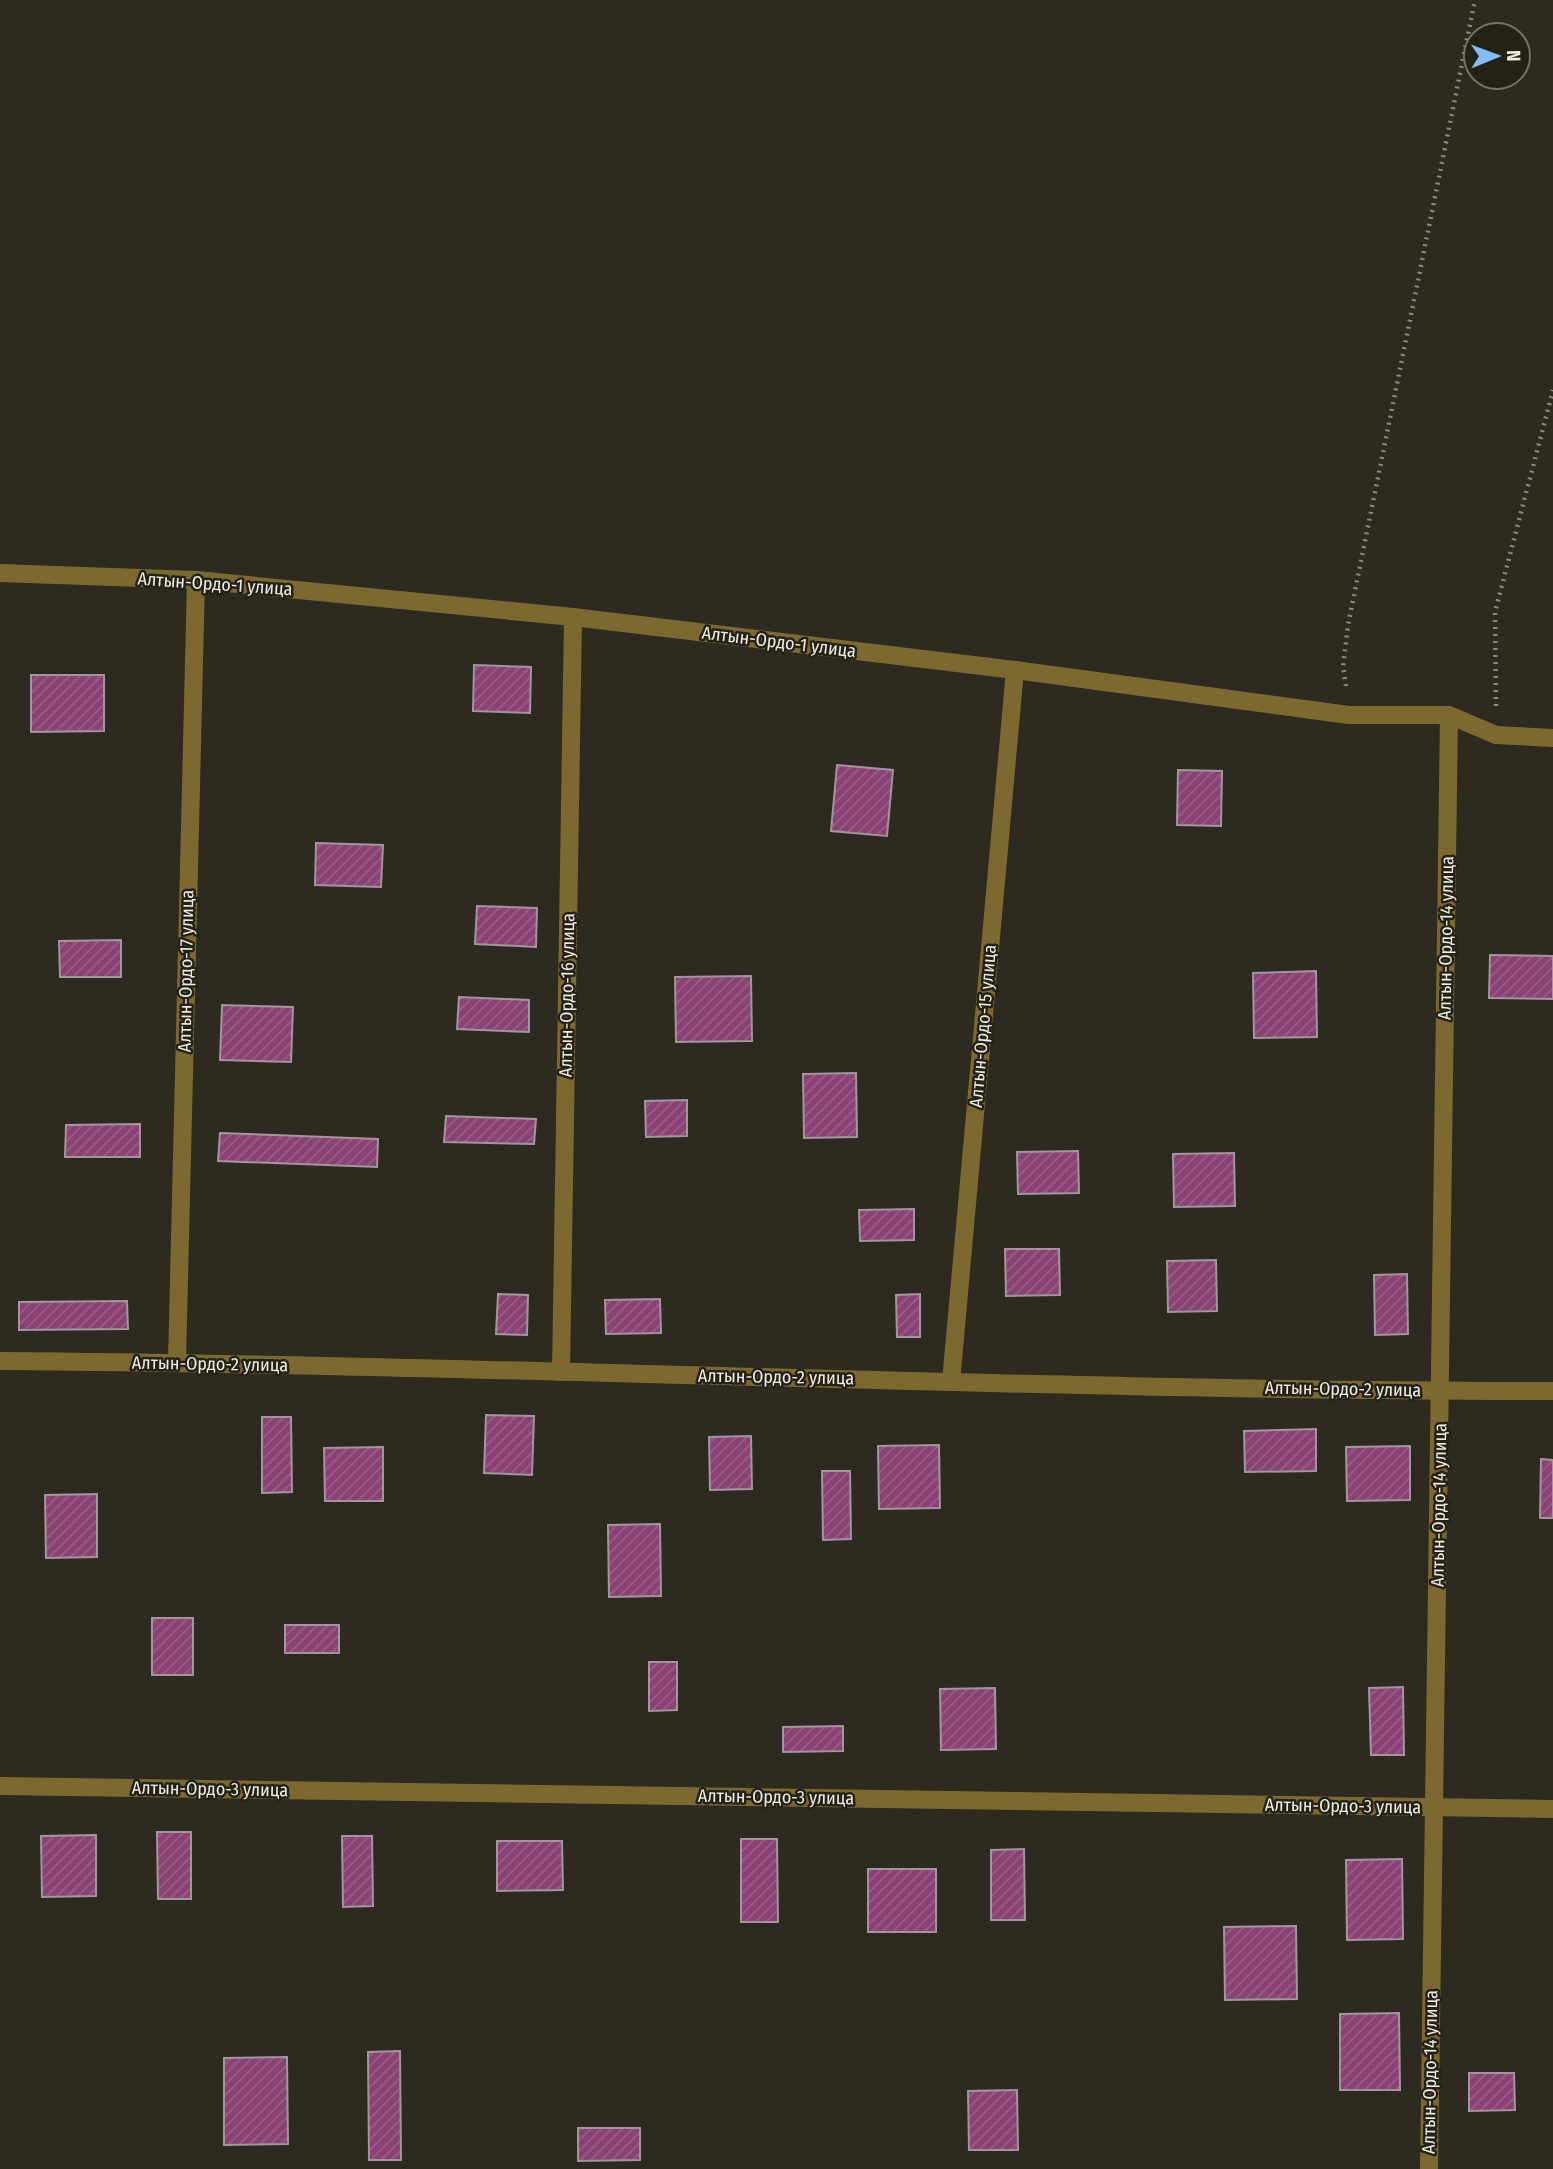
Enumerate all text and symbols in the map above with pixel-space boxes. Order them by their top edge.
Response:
north arrow [1462,21,1532,91]
text: N [1502,50,1525,62]
street label: Алтын-Ордо-1 улица [137,568,293,600]
street label: Алтын-Ордо-1 улица [701,622,858,662]
street label: Алтын-Ордо-14 улица [1434,856,1458,1020]
street label: Алтын-Ордо-17 улица [174,889,198,1052]
street label: Алтын-Ордо-16 улица [555,913,579,1077]
street label: Алтын-Ордо-15 улица [965,943,1001,1108]
street label: Алтын-Ордо-2 улица [132,1352,288,1376]
street label: Алтын-Ордо-2 улица [698,1365,854,1389]
street label: Алтын-Ордо-2 улица [1265,1377,1421,1401]
street label: Алтын-Ордо-14 улица [1427,1423,1451,1587]
street label: Алтын-Ордо-3 улица [132,1777,289,1801]
street label: Алтын-Ордо-3 улица [698,1785,855,1809]
street label: Алтын-Ордо-3 улица [1265,1794,1422,1818]
street label: Алтын-Ордо-14 улица [1418,1990,1442,2154]

